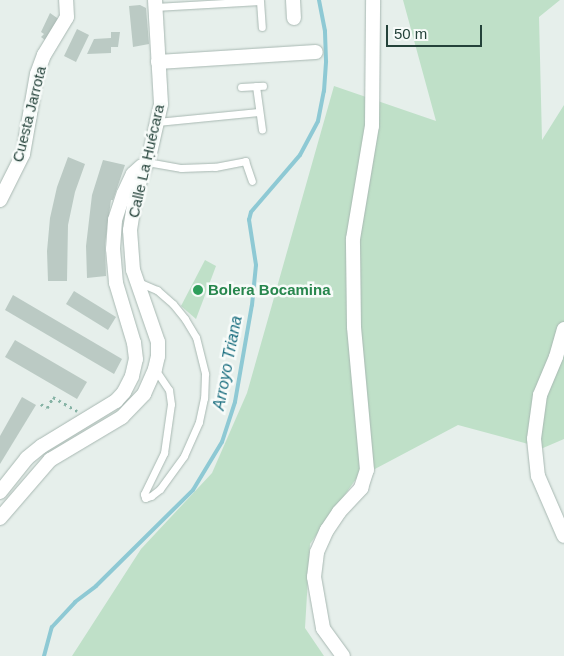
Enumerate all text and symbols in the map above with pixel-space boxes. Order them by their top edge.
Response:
scale bar [389,15,485,47]
text: 50 m [394,25,427,42]
street label: Cuesta Jarrota [8,64,50,164]
street label: Calle La Ḥuécara [124,103,168,219]
place label: Bolera Bocamina [208,281,331,299]
marker: Bolera Bocamina [192,284,204,296]
water label: Arroyo Triana [209,314,247,412]

